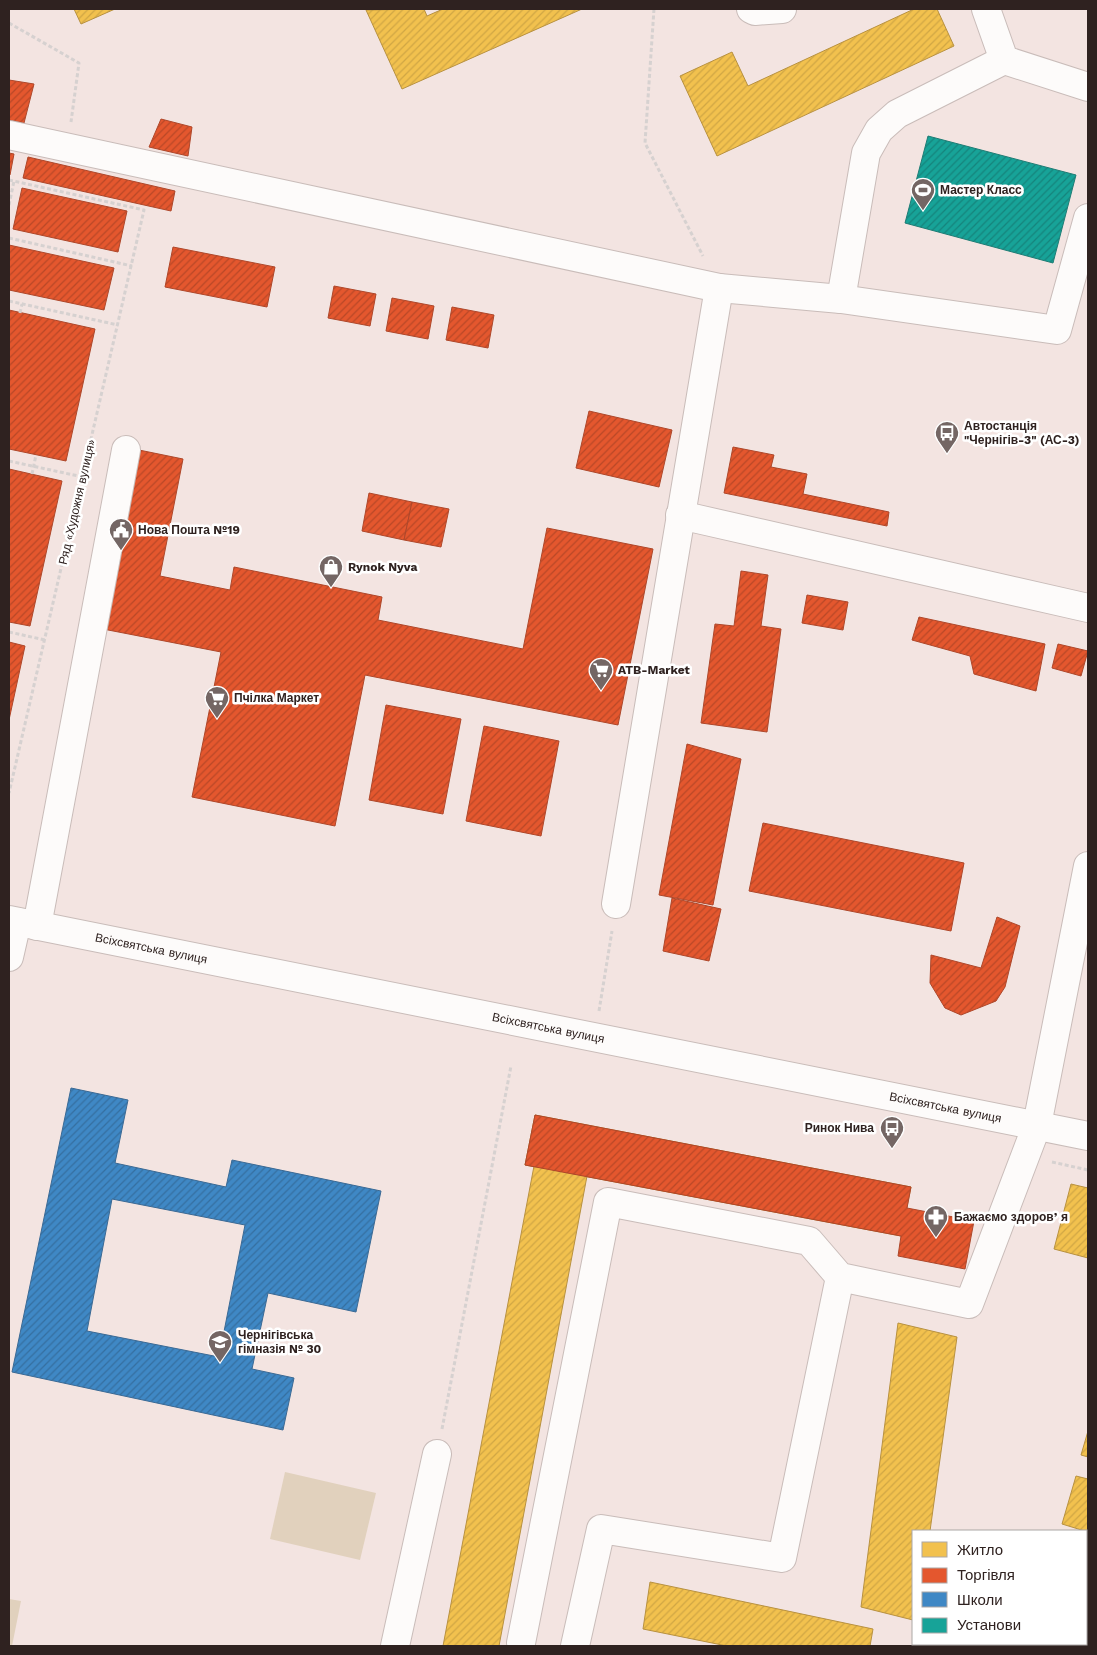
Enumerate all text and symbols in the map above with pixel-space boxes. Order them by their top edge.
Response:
sports icon: Мастер Класс [910,177,936,211]
place label: Мастер Класс [940,183,1022,197]
place label: Автостанція "Чернігів-3" (АС-3) [964,419,1079,447]
bus stop icon: Автостанція "Чернігів-3" (АС-3) [934,420,960,454]
street label: Ряд «Художня вулиця» [56,438,98,566]
public building icon: Нова Пошта №19 [108,517,134,551]
place label: Нова Пошта №19 [138,523,240,537]
shop icon: Rynok Nyva [318,554,344,588]
place label: Rynok Nyva [348,560,417,574]
supermarket icon: ATB-Market [588,657,614,691]
place label: ATB-Market [618,663,691,677]
supermarket icon: Пчілка Маркет [204,685,230,719]
place label: Пчілка Маркет [234,691,319,705]
street label: Всіхсвятська вулиця [94,930,209,967]
street label: Всіхсвятська вулиця [491,1010,606,1046]
street label: Всіхсвятська вулиця [888,1089,1003,1126]
bus stop icon: Ринок Нива [879,1115,905,1149]
place label: Ринок Нива [805,1121,874,1135]
pharmacy icon: Бажаємо здоровʼя [923,1204,949,1238]
place label: Бажаємо здоровʼя [954,1210,1068,1224]
place label: Чернігівська гімназія № 30 [238,1328,322,1356]
school or university icon: Чернігівська гімназія № 30 [207,1329,233,1363]
legend [912,1530,1087,1645]
text: Житло [957,1541,1003,1559]
text: Торгівля [957,1566,1015,1584]
text: Школи [957,1591,1003,1609]
text: Установи [957,1616,1021,1634]

